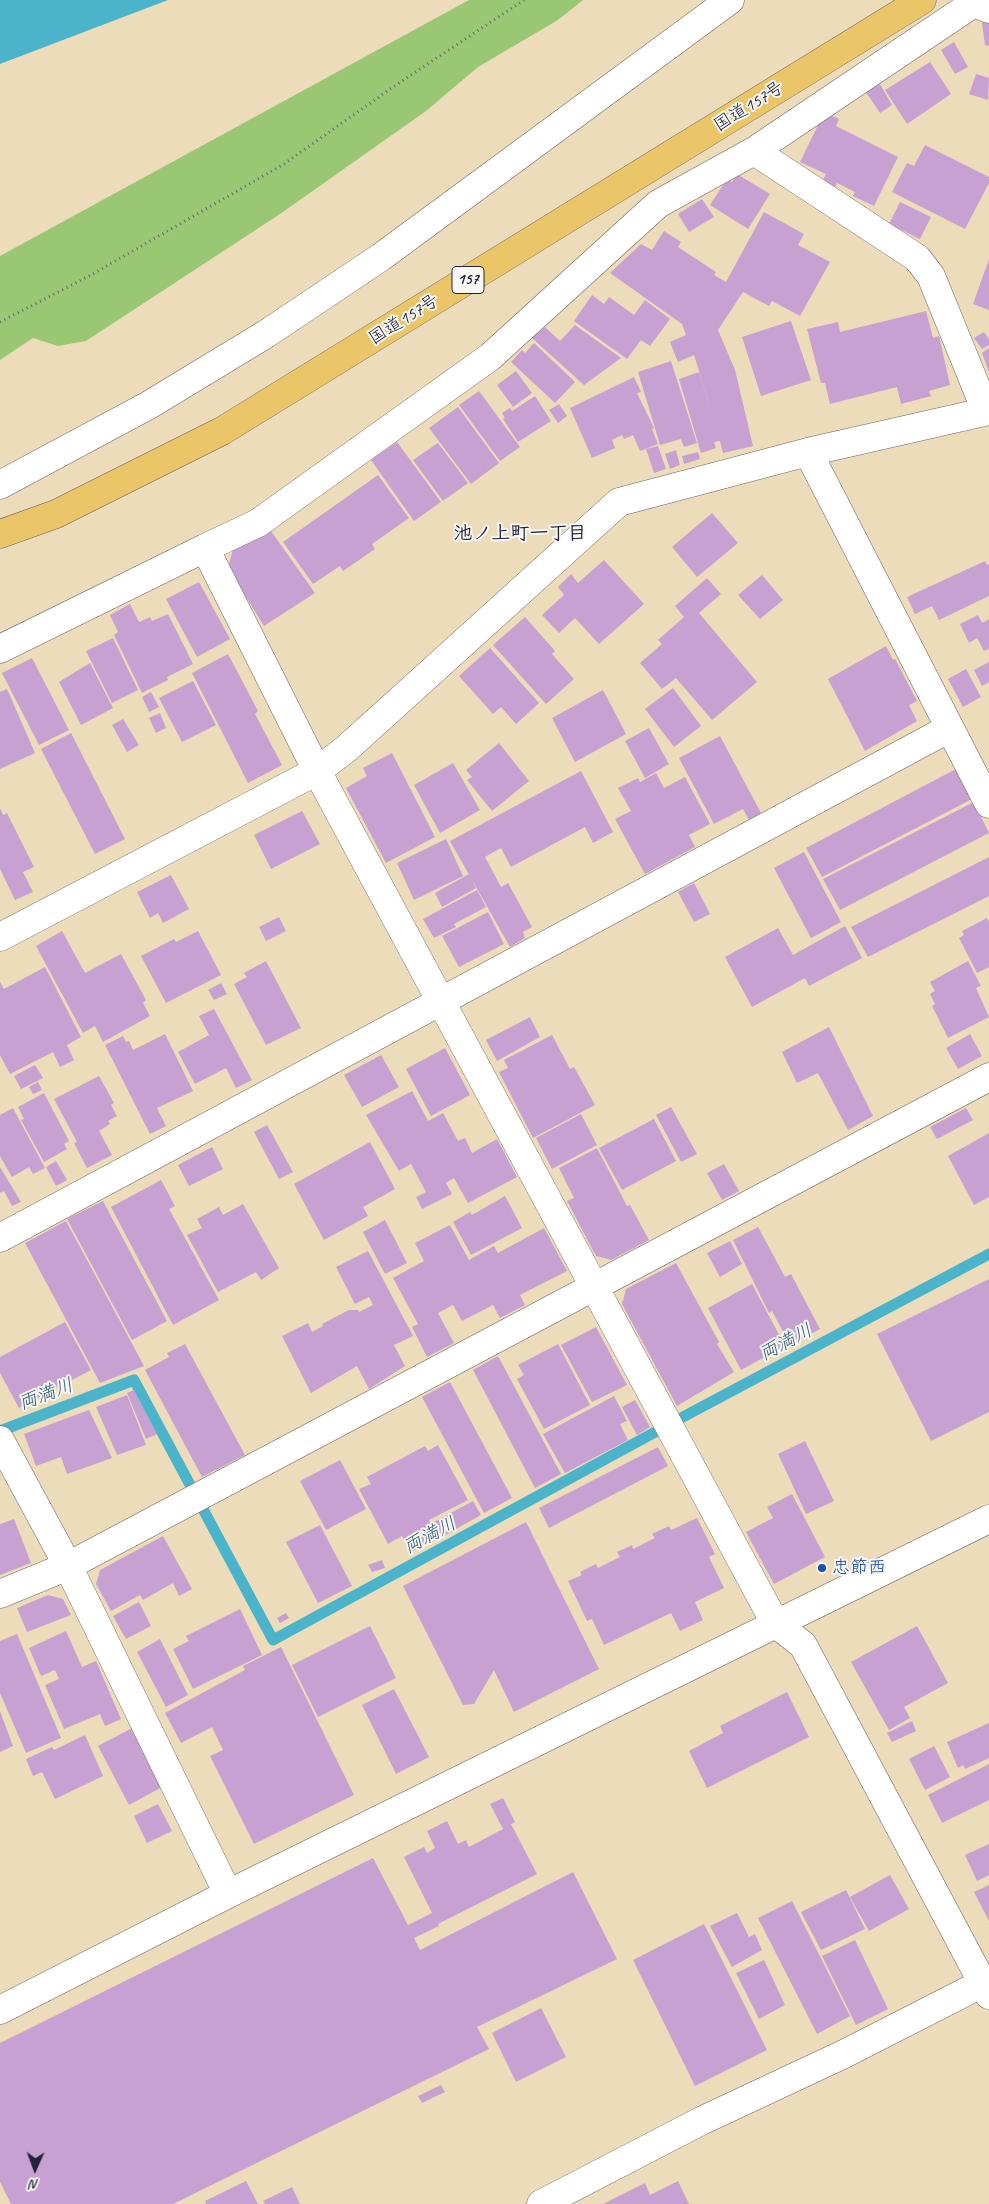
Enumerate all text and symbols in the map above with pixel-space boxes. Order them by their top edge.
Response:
street label: 国道157号 [710,77,788,137]
road number: 157 [452,266,484,294]
street label: 国道157号 [365,290,443,350]
district label: 池ノ上町一丁目 [454,523,586,545]
water label: 両満川 [755,1320,817,1366]
water label: 両満川 [15,1374,77,1416]
water label: 両満川 [399,1513,461,1559]
place label: 忠節西 [832,1557,886,1579]
marker: 忠節西 [816,1562,828,1574]
north arrow [10,2144,60,2194]
text: N [30,2176,39,2193]

